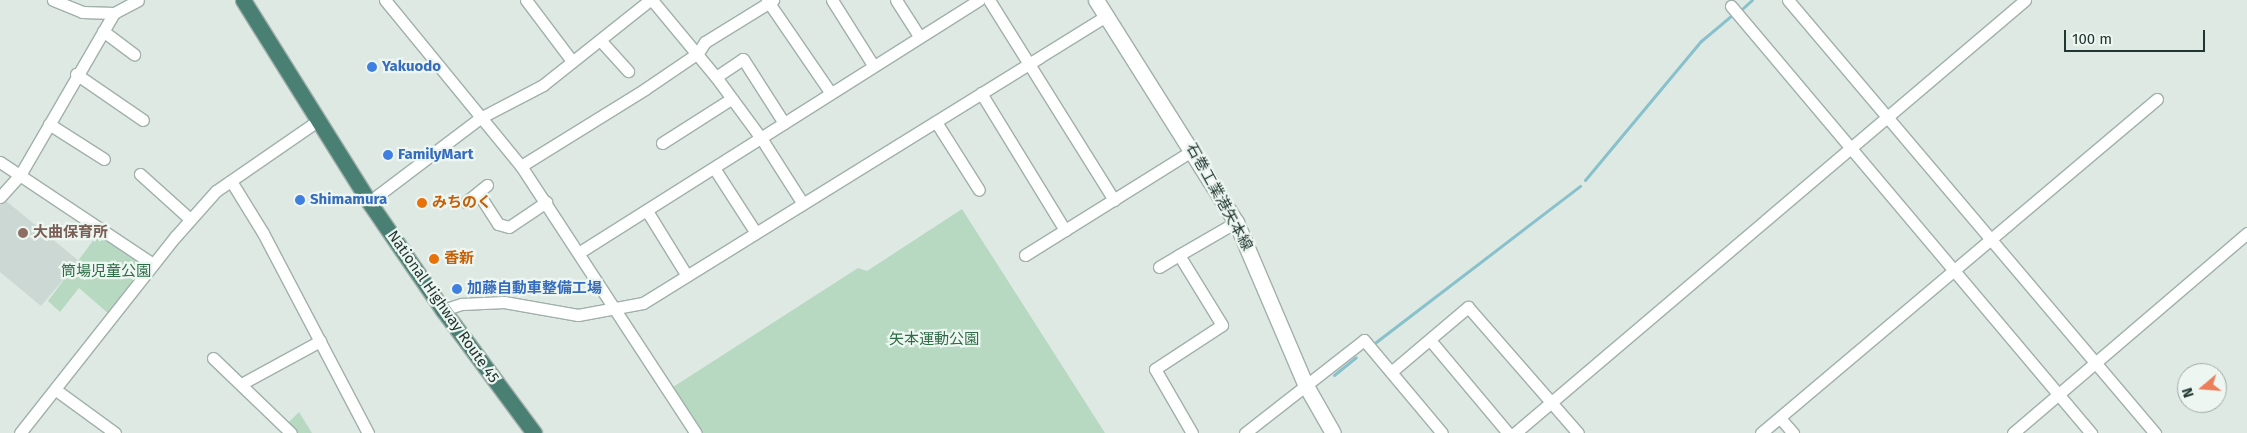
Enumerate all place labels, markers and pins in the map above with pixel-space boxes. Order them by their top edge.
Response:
place label: Yakuodo [382,58,441,76]
marker: Yakuodo [366,61,378,73]
place label: FamilyMart [398,146,473,164]
marker: FamilyMart [382,149,394,161]
place label: Shimamura [310,191,387,209]
marker: Shimamura [294,194,306,206]
place label: みちのく [432,194,492,212]
marker: みちのく [416,197,428,209]
place label: 大曲保育所 [33,224,108,242]
marker: 大曲保育所 [17,227,29,239]
place label: 香新 [444,250,474,268]
marker: 香新 [428,253,440,265]
place label: 加藤自動車整備工場 [467,280,602,298]
marker: 加藤自動車整備工場 [451,283,463,295]

